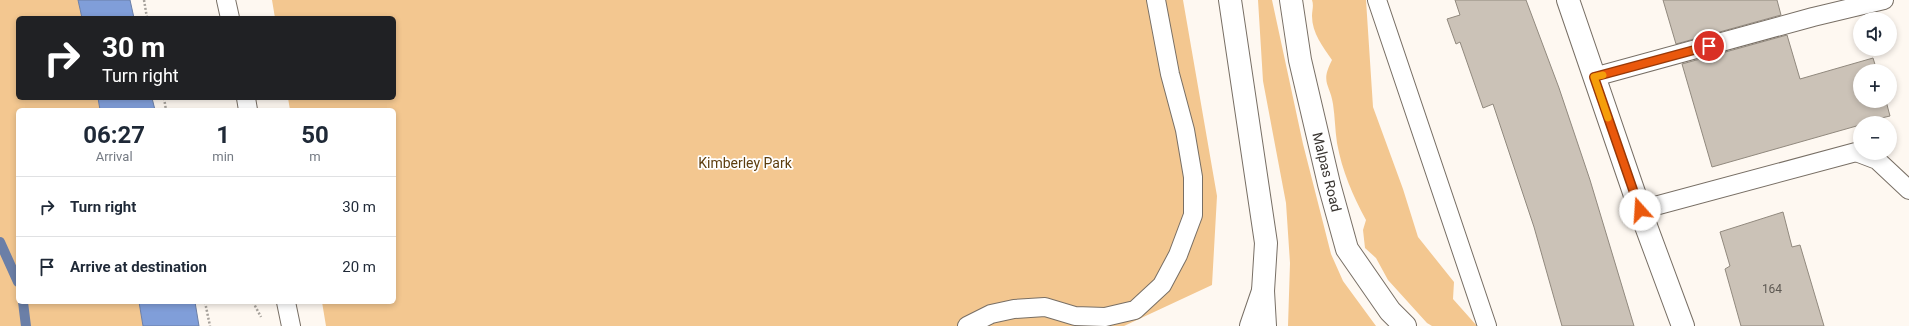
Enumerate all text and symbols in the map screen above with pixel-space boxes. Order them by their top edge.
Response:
map controls [1853,12,1897,160]
button: sound [1853,12,1897,56]
pin [1692,29,1726,63]
text: 30 m [102,31,165,64]
icon: right [36,32,88,84]
icon: arrive [1698,35,1720,57]
button: + [1853,64,1897,108]
text: Turn right [102,65,179,86]
button: − [1853,116,1897,160]
text: 06:27 [83,121,145,149]
text: 1 [216,121,230,149]
text: 50 [301,121,329,149]
street label: Malpas Road [1309,131,1345,213]
text: Arrival [96,149,133,164]
text: min [212,149,234,164]
text: m [309,149,321,164]
park label: Kimberley Park [698,155,793,171]
position arrow [1619,189,1661,231]
icon: right [36,196,58,218]
text: Turn right [70,198,136,216]
text: 30 m [342,198,376,216]
icon: arrive [36,256,58,278]
text: Arrive at destination [70,258,207,276]
text: 20 m [342,258,376,276]
house number: 164 [1762,282,1782,296]

